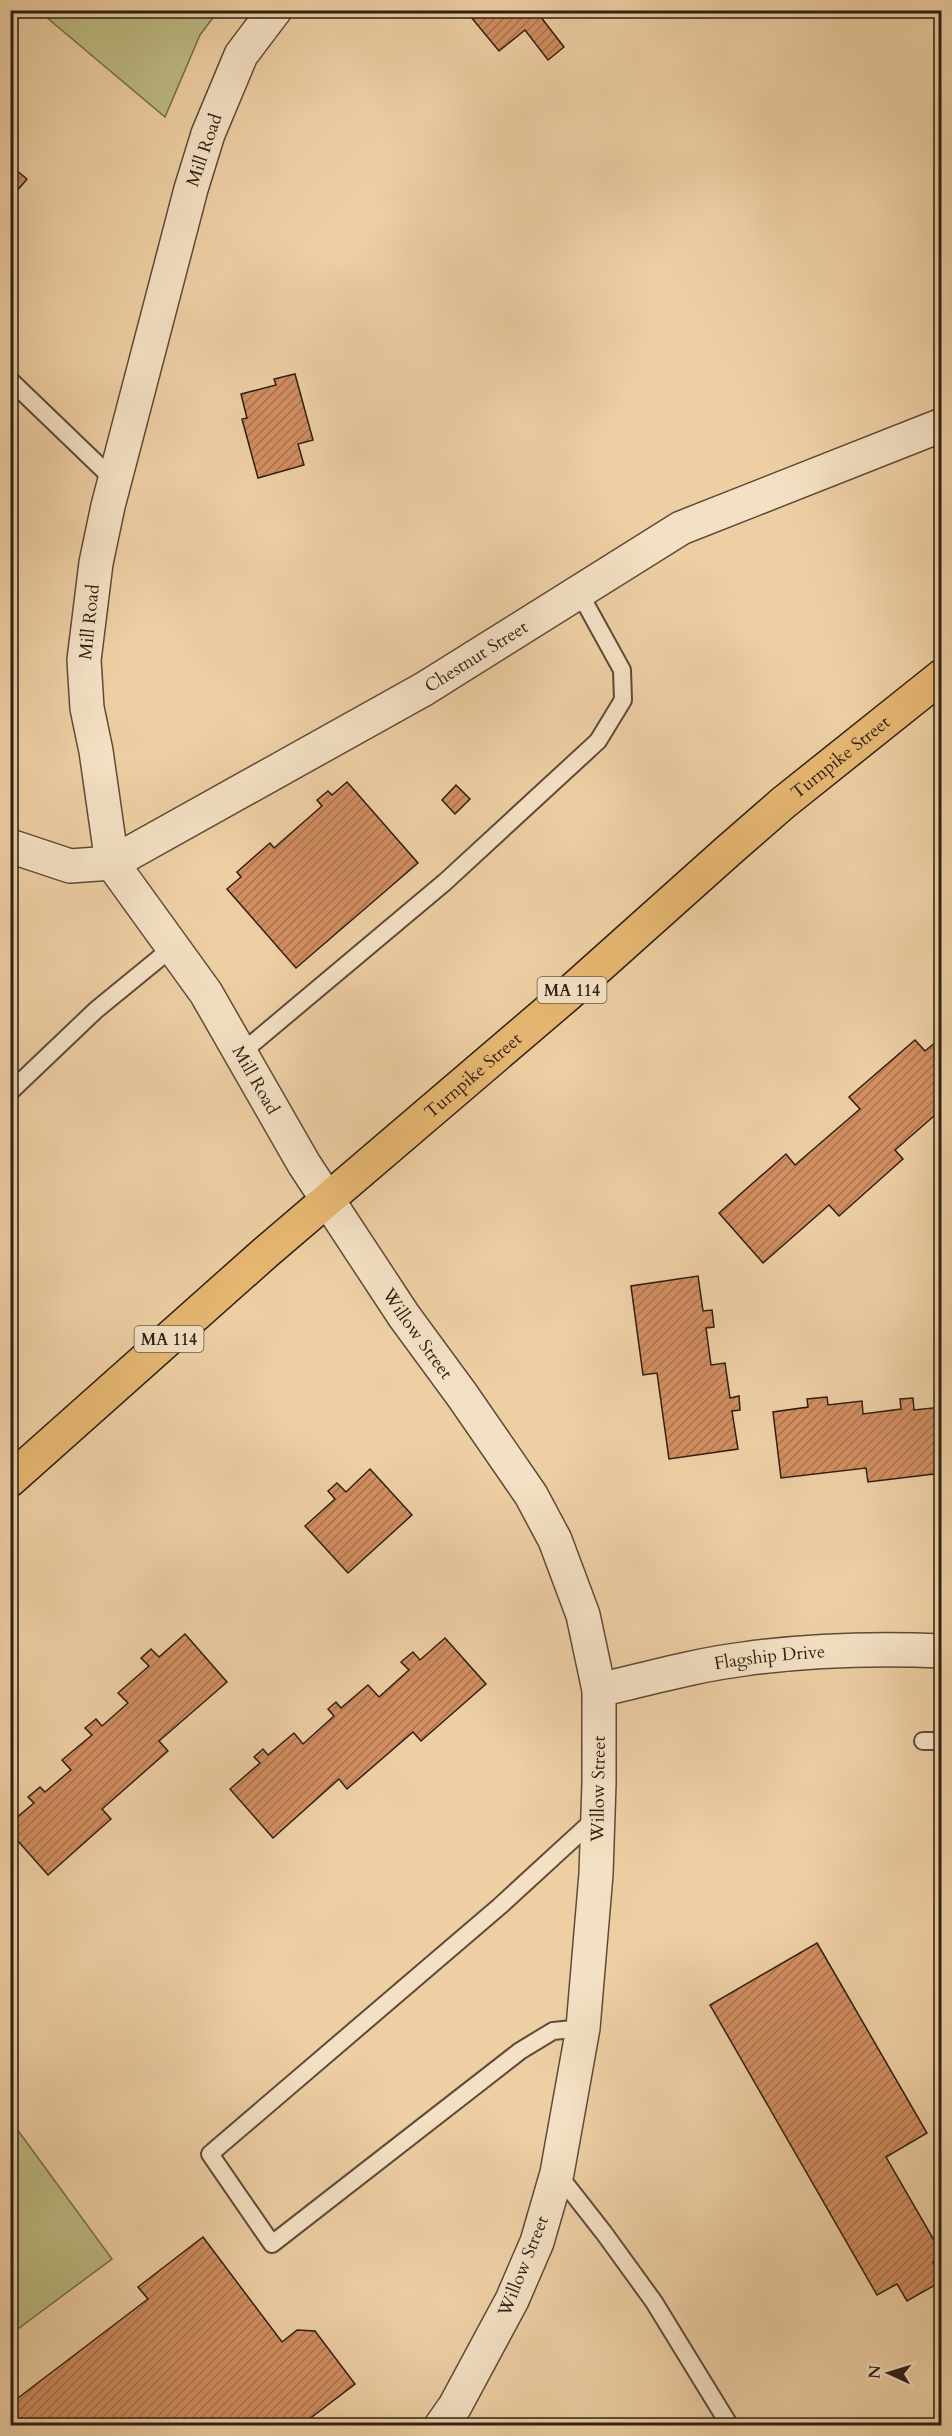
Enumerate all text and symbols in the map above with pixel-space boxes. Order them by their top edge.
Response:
street label: Mill Road [180,110,229,190]
street label: Mill Road [73,583,106,661]
street label: Chestnut Street [420,615,533,699]
street label: Turnpike Street [786,710,896,805]
road number: MA 114 [538,977,606,1003]
street label: Turnpike Street [419,1027,528,1124]
street label: Mill Road [226,1041,285,1120]
street label: Willow Street [375,1283,458,1385]
road number: MA 114 [134,1326,204,1352]
street label: Flagship Drive [712,1639,826,1676]
street label: Willow Street [585,1735,612,1843]
street label: Willow Street [492,2212,555,2321]
north arrow [859,2343,919,2403]
text: N [864,2364,886,2380]

